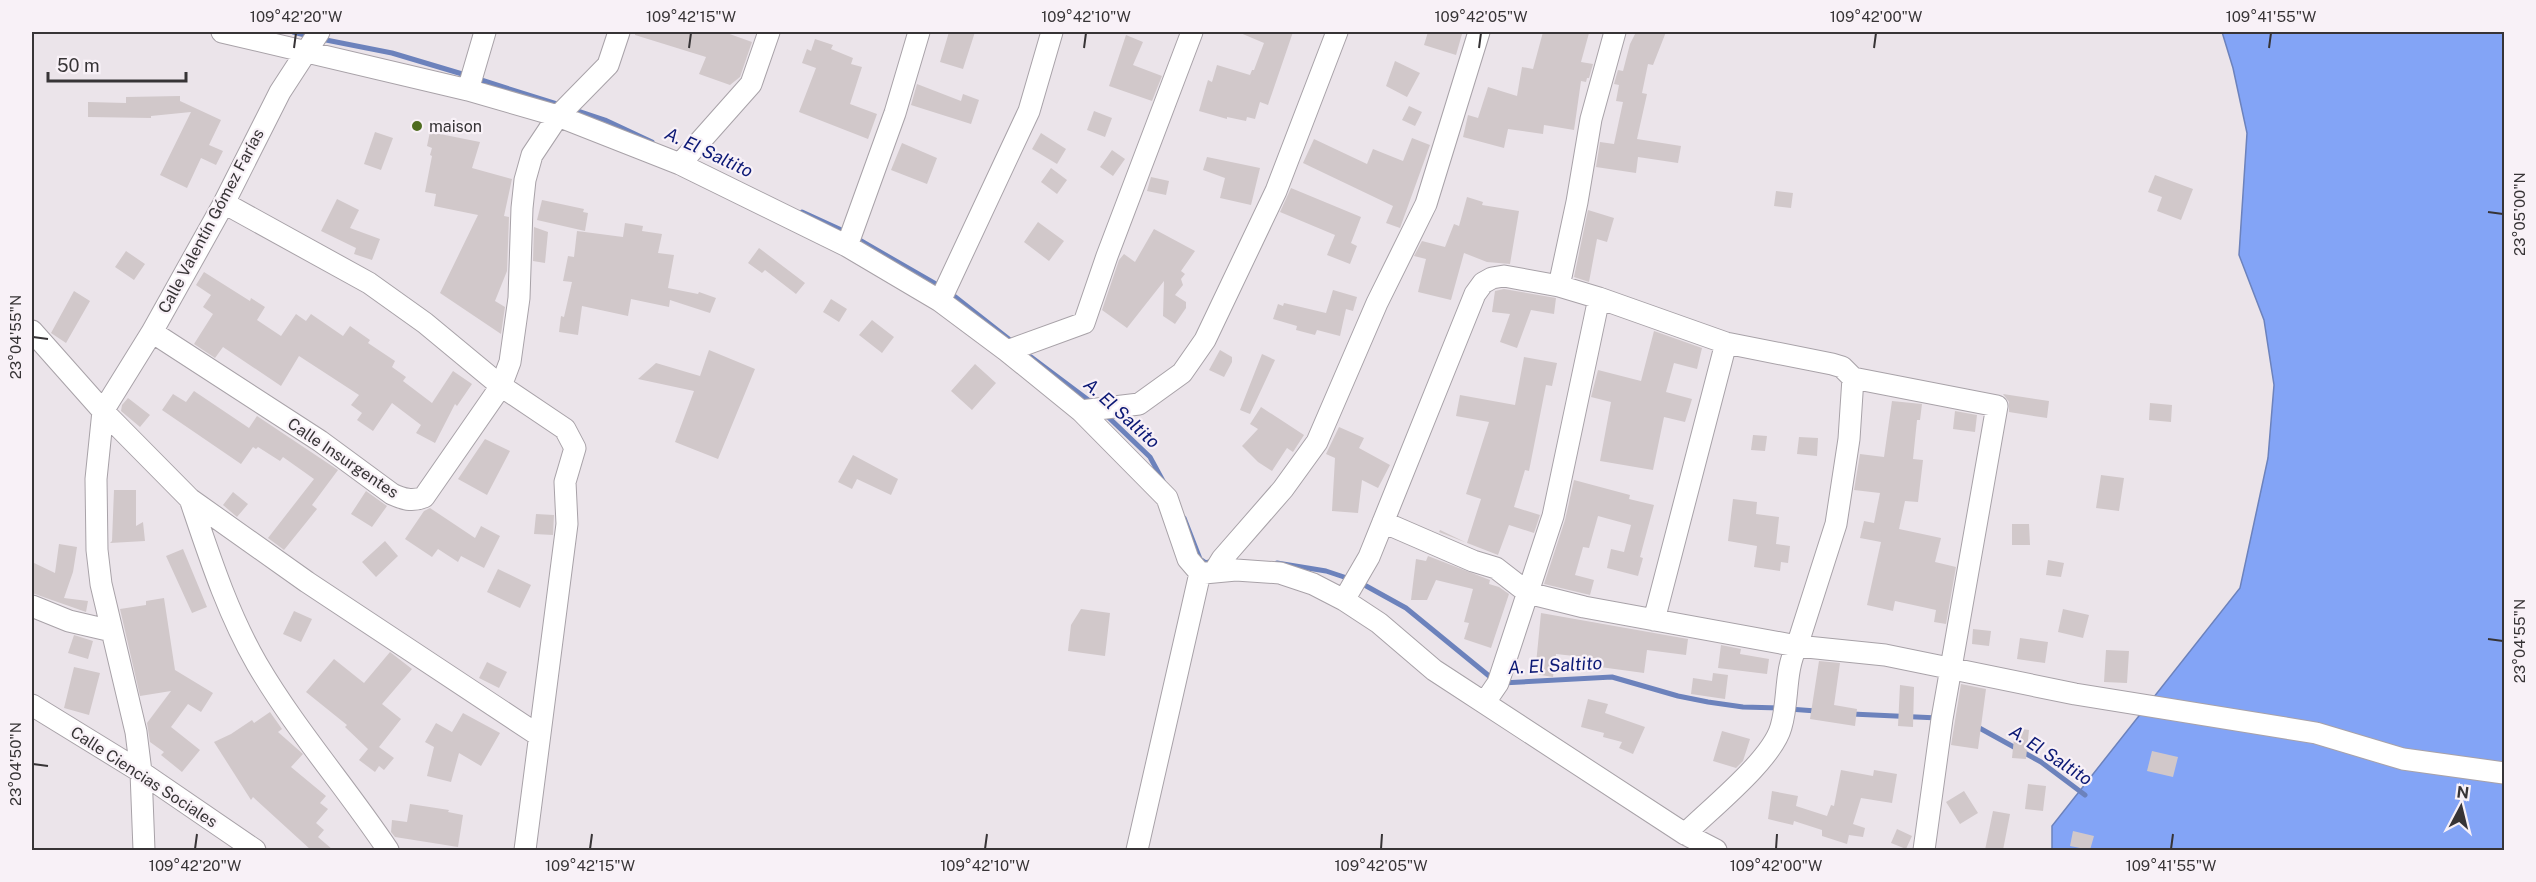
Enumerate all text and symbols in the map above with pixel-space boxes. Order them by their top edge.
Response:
text: 109°42'20"W [250,8,342,25]
text: 109°42'15"W [646,8,736,25]
text: 109°42'10"W [1041,8,1131,25]
text: 109°42'05"W [1434,8,1528,25]
text: 109°42'00"W [1830,8,1922,25]
text: 109°41'55"W [2226,8,2316,25]
scale bar [48,45,186,83]
text: 50 m [57,55,100,76]
place label: maison [429,117,482,136]
marker: maison [410,119,424,133]
water label: A. El Saltito [662,123,756,182]
street label: Calle Valentín Gómez Farías [154,126,268,316]
text: 23°05'00"N [2511,172,2528,256]
text: 23°04'55"N [7,295,24,379]
water label: A. El Saltito [1080,374,1164,453]
street label: Calle Insurgentes [284,414,402,502]
text: 23°04'55"N [2511,599,2528,683]
water label: A. El Saltito [1507,652,1603,678]
water label: A. El Saltito [2006,720,2096,790]
text: 23°04'50"N [7,722,24,806]
street label: Calle Ciencias Sociales [67,722,221,832]
north arrow [2431,777,2491,837]
text: N [2455,782,2470,803]
text: 109°42'20"W [149,857,241,874]
text: 109°42'15"W [545,857,635,874]
text: 109°42'10"W [940,857,1030,874]
text: 109°42'05"W [1334,857,1428,874]
text: 109°42'00"W [1730,857,1822,874]
text: 109°41'55"W [2126,857,2216,874]

